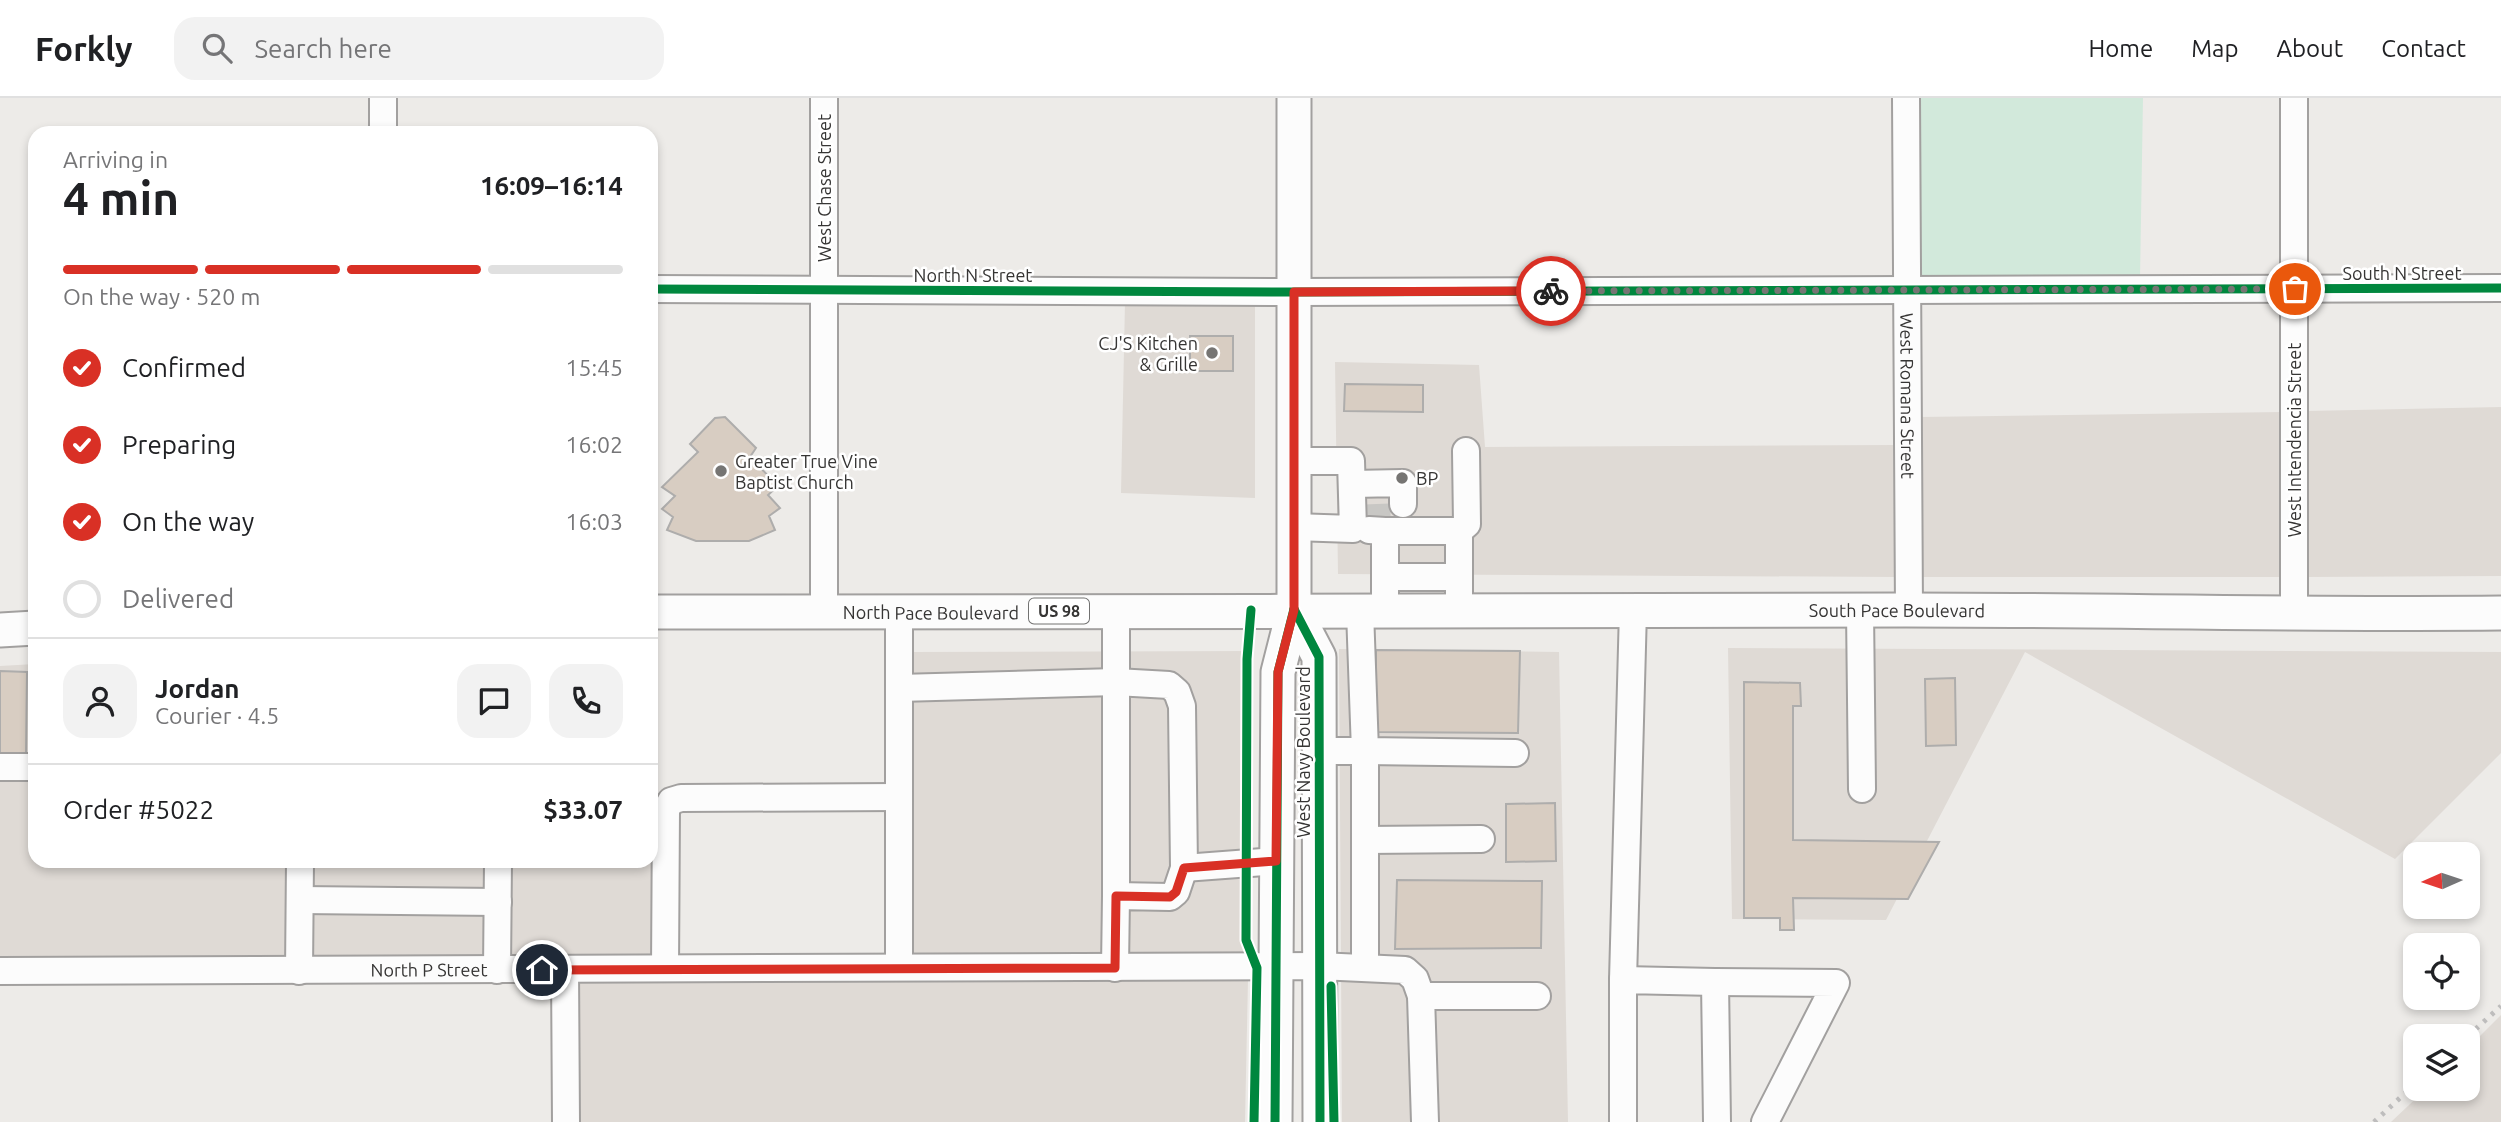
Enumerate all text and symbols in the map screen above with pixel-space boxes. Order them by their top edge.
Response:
search box [174,17,664,80]
icon: search [198,29,236,67]
text: Forkly [35,30,132,67]
text: Search here [254,34,392,63]
text: Home [2088,35,2153,62]
text: Map [2191,35,2238,62]
text: About [2276,35,2343,62]
text: Contact [2381,35,2466,62]
street label: West Chase Street [814,114,834,262]
text: Arriving in [63,147,168,172]
text: 16:09–16:14 [480,171,623,200]
text: 4 min [63,172,179,224]
courier [1516,256,1586,326]
pin [2265,259,2325,319]
street label: South N Street [2343,263,2461,283]
street label: North N Street [914,265,1032,285]
icon: bag [2276,270,2314,308]
icon: bike [1532,272,1570,310]
text: On the way · 520 m [63,284,260,309]
street label: West Romana Street [1897,313,1918,479]
place label: CJ'S Kitchen & Grille [1098,333,1198,374]
street label: West Intendencia Street [2284,343,2304,537]
marker: CJ'S Kitchen & Grille [1204,345,1220,361]
icon: check [63,349,101,387]
text: Confirmed [122,353,246,382]
text: 15:45 [565,355,623,380]
icon: check [63,426,101,464]
text: Preparing [122,430,236,459]
text: 16:02 [565,432,623,457]
place label: Greater True Vine Baptist Church [735,451,878,492]
marker: Greater True Vine Baptist Church [713,463,729,479]
place label: BP [1416,468,1438,488]
marker: BP [1394,470,1410,486]
icon: check [63,503,101,541]
text: On the way [122,507,254,536]
text: 16:03 [565,509,623,534]
text: Delivered [122,584,234,613]
road number: US 98 [1029,598,1089,624]
street label: South Pace Boulevard [1809,600,1985,620]
street label: North Pace Boulevard [843,602,1019,622]
button: person [63,664,137,738]
button: chat [457,664,531,738]
button: phone [549,664,623,738]
street label: West Navy Boulevard [1293,666,1313,838]
text: Jordan [155,674,240,703]
text: Courier · 4.5 [155,703,279,728]
text: Order #5022 [63,795,214,824]
text: $33.07 [543,795,623,824]
north arrow [2403,842,2480,919]
map controls [2403,842,2480,1101]
button: locate [2403,933,2480,1010]
pin [512,940,572,1000]
icon: home [523,951,561,989]
street label: North P Street [371,959,487,980]
button: layers [2403,1024,2480,1101]

